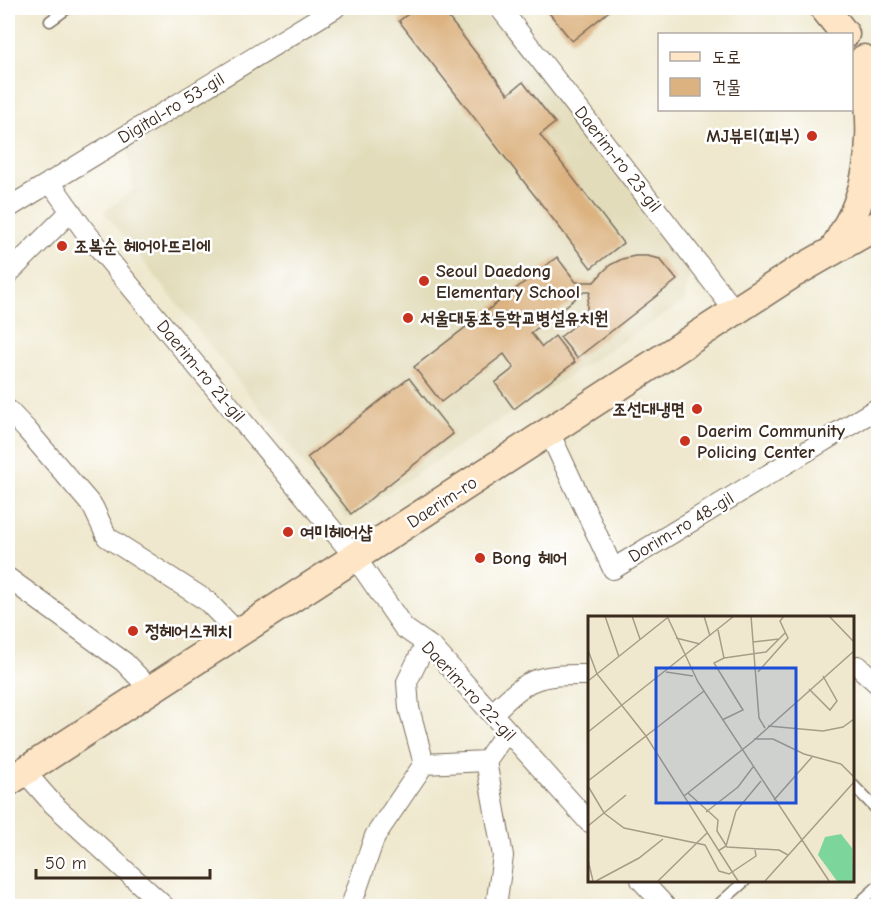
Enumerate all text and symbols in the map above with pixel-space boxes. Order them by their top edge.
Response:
legend [658,33,853,111]
text: 도로 [712,47,741,68]
street label: Digital-ro 53-gil [114,68,228,148]
text: 건물 [712,77,741,98]
street label: Daerim-ro 23-gil [570,102,665,216]
place label: MJ뷰티(피부) [706,126,800,147]
marker: MJ뷰티(피부) [805,129,819,143]
place label: 조복순 헤어아뜨리에 [74,236,211,257]
marker: 조복순 헤어아뜨리에 [55,239,69,253]
place label: Seoul Daedong Elementary School [436,261,580,303]
marker: Seoul Daedong Elementary School [417,274,431,288]
place label: 서울대동초등학교병설유치원 [420,308,608,329]
marker: 서울대동초등학교병설유치원 [401,311,415,325]
street label: Daerim-ro 21-gil [152,316,249,427]
place label: 조선대냉면 [613,399,685,420]
marker: 조선대냉면 [690,402,704,416]
place label: Daerim Community Policing Center [697,421,846,463]
marker: Daerim Community Policing Center [678,434,692,448]
street label: Daerim-ro [403,472,481,533]
street label: Dorim-ro 48-gil [625,488,738,567]
place label: 여미헤어샵 [300,522,373,543]
marker: 여미헤어샵 [281,525,295,539]
place label: Bong 헤어 [492,548,567,569]
marker: Bong 헤어 [473,551,487,565]
inset map [588,616,853,881]
place label: 정헤어스케치 [145,621,232,642]
marker: 정헤어스케치 [126,624,140,638]
street label: Daerim-ro 22-gil [417,637,520,746]
scale bar [36,842,210,880]
text: 50 m [45,853,87,874]

